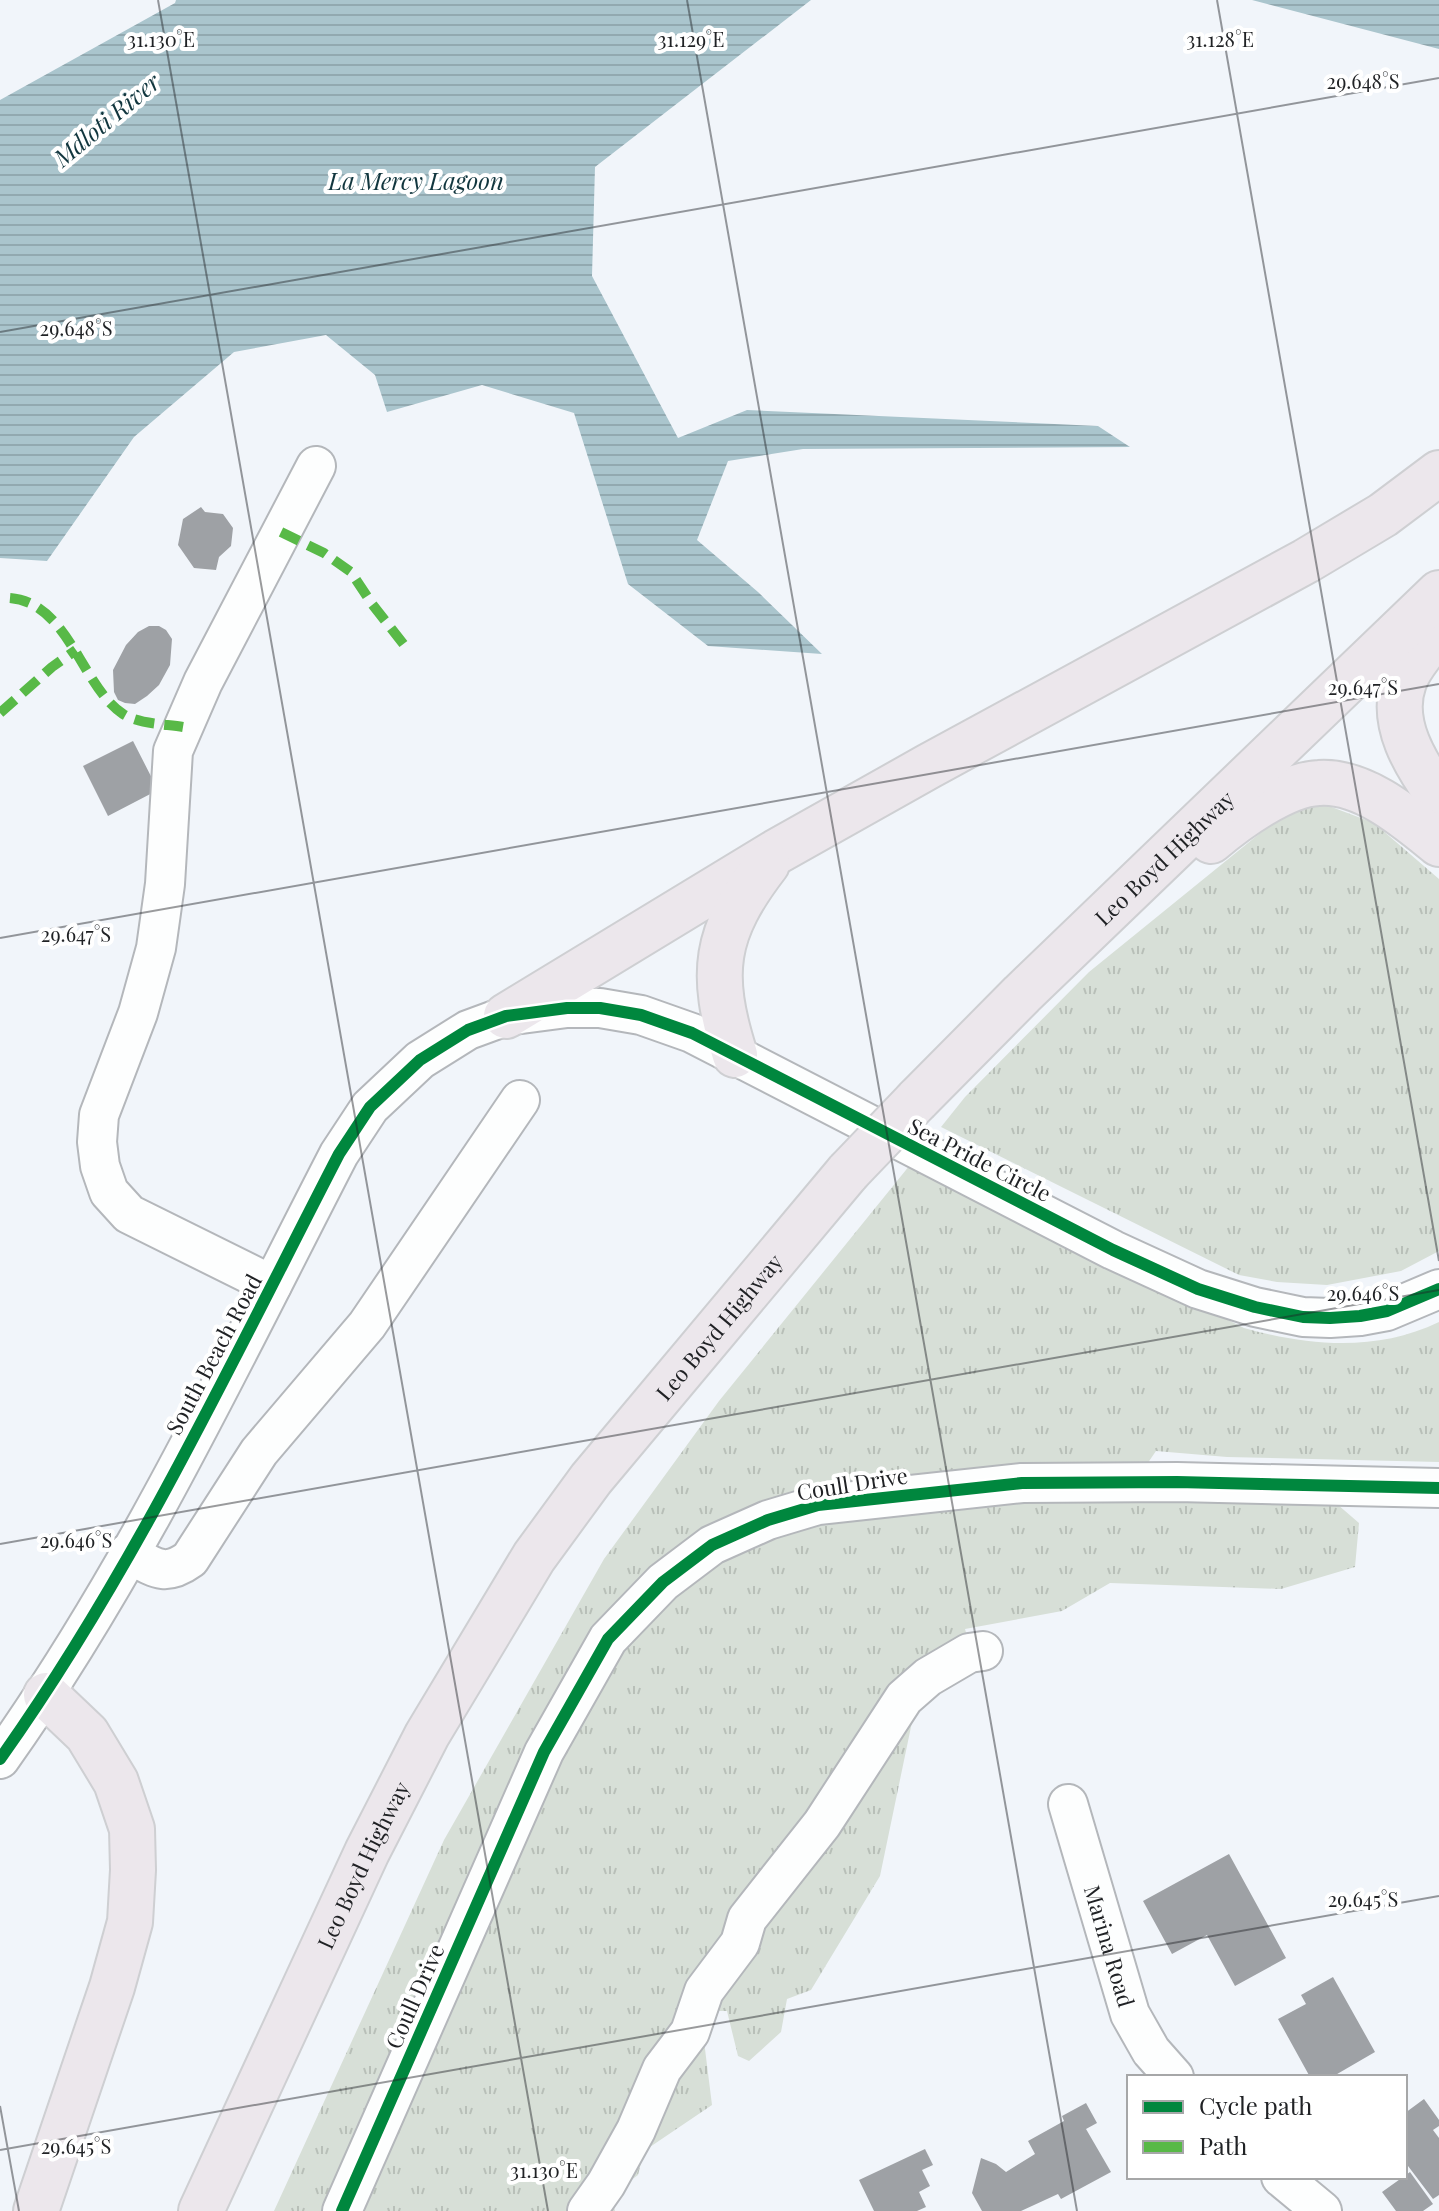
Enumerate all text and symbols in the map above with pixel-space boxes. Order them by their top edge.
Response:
text: 31.130°E [127,25,195,52]
text: 31.129°E [658,25,724,52]
text: 31.128°E [1186,25,1254,52]
water label: Mdloti River [45,65,166,174]
text: 29.648°S [1327,67,1399,94]
water label: La Mercy Lagoon [327,164,504,196]
text: 29.648°S [40,314,112,341]
text: 29.647°S [1328,673,1398,700]
street label: Leo Boyd Highway [1088,783,1240,932]
text: 29.647°S [41,920,111,947]
street label: Sea Pride Circle [903,1110,1057,1208]
street label: Leo Boyd Highway [648,1247,789,1406]
street label: South Beach Road [158,1268,268,1440]
text: 29.646°S [1327,1279,1399,1306]
street label: Coull Drive [794,1459,910,1507]
text: 29.646°S [40,1526,112,1553]
street label: Leo Boyd Highway [309,1776,416,1953]
street label: Marina Road [1078,1881,1142,2011]
text: 29.645°S [1328,1885,1398,1912]
street label: Coull Drive [378,1939,450,2053]
legend [1127,2075,1407,2179]
text: Cycle path [1199,2089,1312,2121]
text: Path [1199,2129,1247,2161]
text: 29.645°S [41,2132,111,2159]
text: 31.130°E [510,2156,578,2183]

